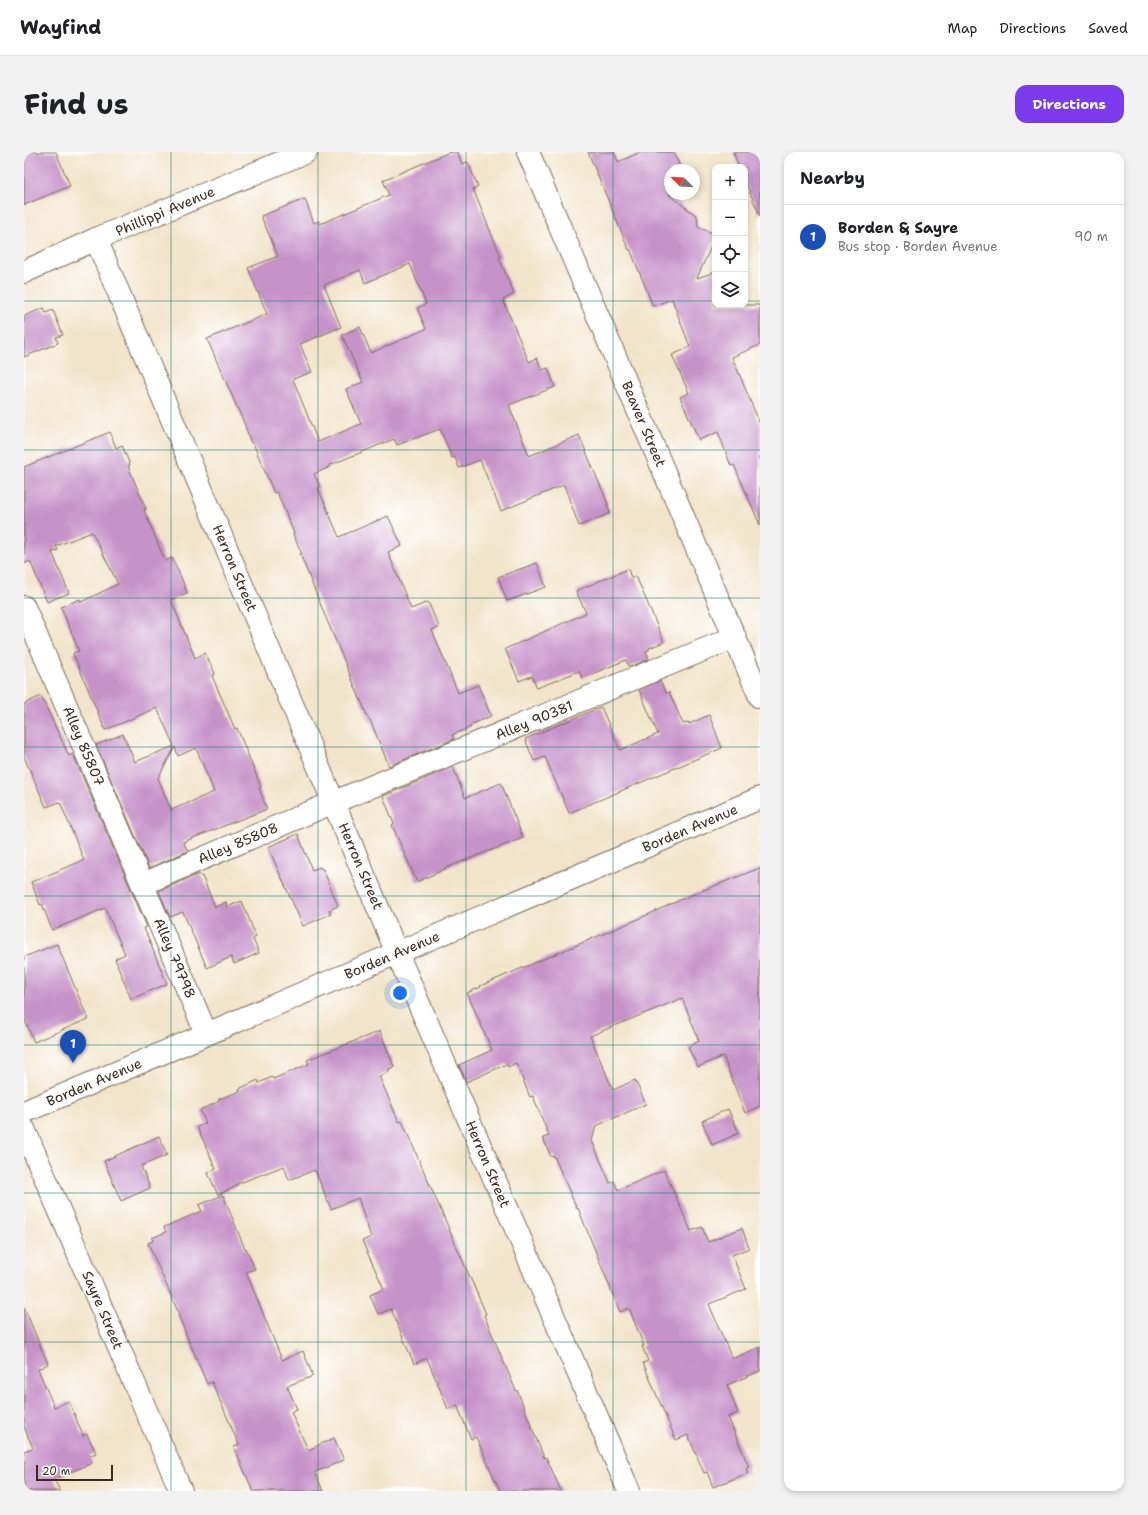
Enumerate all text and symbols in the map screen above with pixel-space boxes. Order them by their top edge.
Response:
text: Wayfind [20,15,101,40]
text: Map [948,19,978,37]
text: Directions [1000,19,1066,37]
text: Saved [1088,19,1128,37]
text: Find us [24,85,129,123]
button: Directions [1015,85,1124,123]
north arrow [664,164,700,200]
map controls [712,164,748,308]
button: + [712,164,748,200]
text: Nearby [800,167,865,189]
street label: Phillippi Avenue [113,182,217,240]
button: − [712,200,748,236]
text: Borden & Sayre [838,218,958,238]
text: 1 [810,228,816,245]
text: 90 m [1074,228,1108,245]
button: locate [712,236,748,272]
text: Bus stop · Borden Avenue [838,238,998,255]
button: layers [712,272,748,308]
street label: Beaver Street [618,378,670,470]
street label: Herron Street [209,522,261,614]
street label: Alley 90381 [493,696,575,744]
street label: Alley 85807 [59,703,109,789]
street label: Borden Avenue [640,800,740,856]
street label: Alley 85808 [195,818,281,868]
street label: Herron Street [335,820,387,912]
street label: Alley 79798 [150,915,200,1001]
street label: Borden Avenue [342,927,442,983]
your location [390,983,410,1003]
pin: 1 [60,1030,86,1063]
street label: Borden Avenue [44,1054,144,1110]
street label: Herron Street [462,1118,514,1210]
street label: Sayre Street [78,1268,128,1352]
scale bar [36,1463,113,1482]
text: 20 m [42,1464,70,1479]

